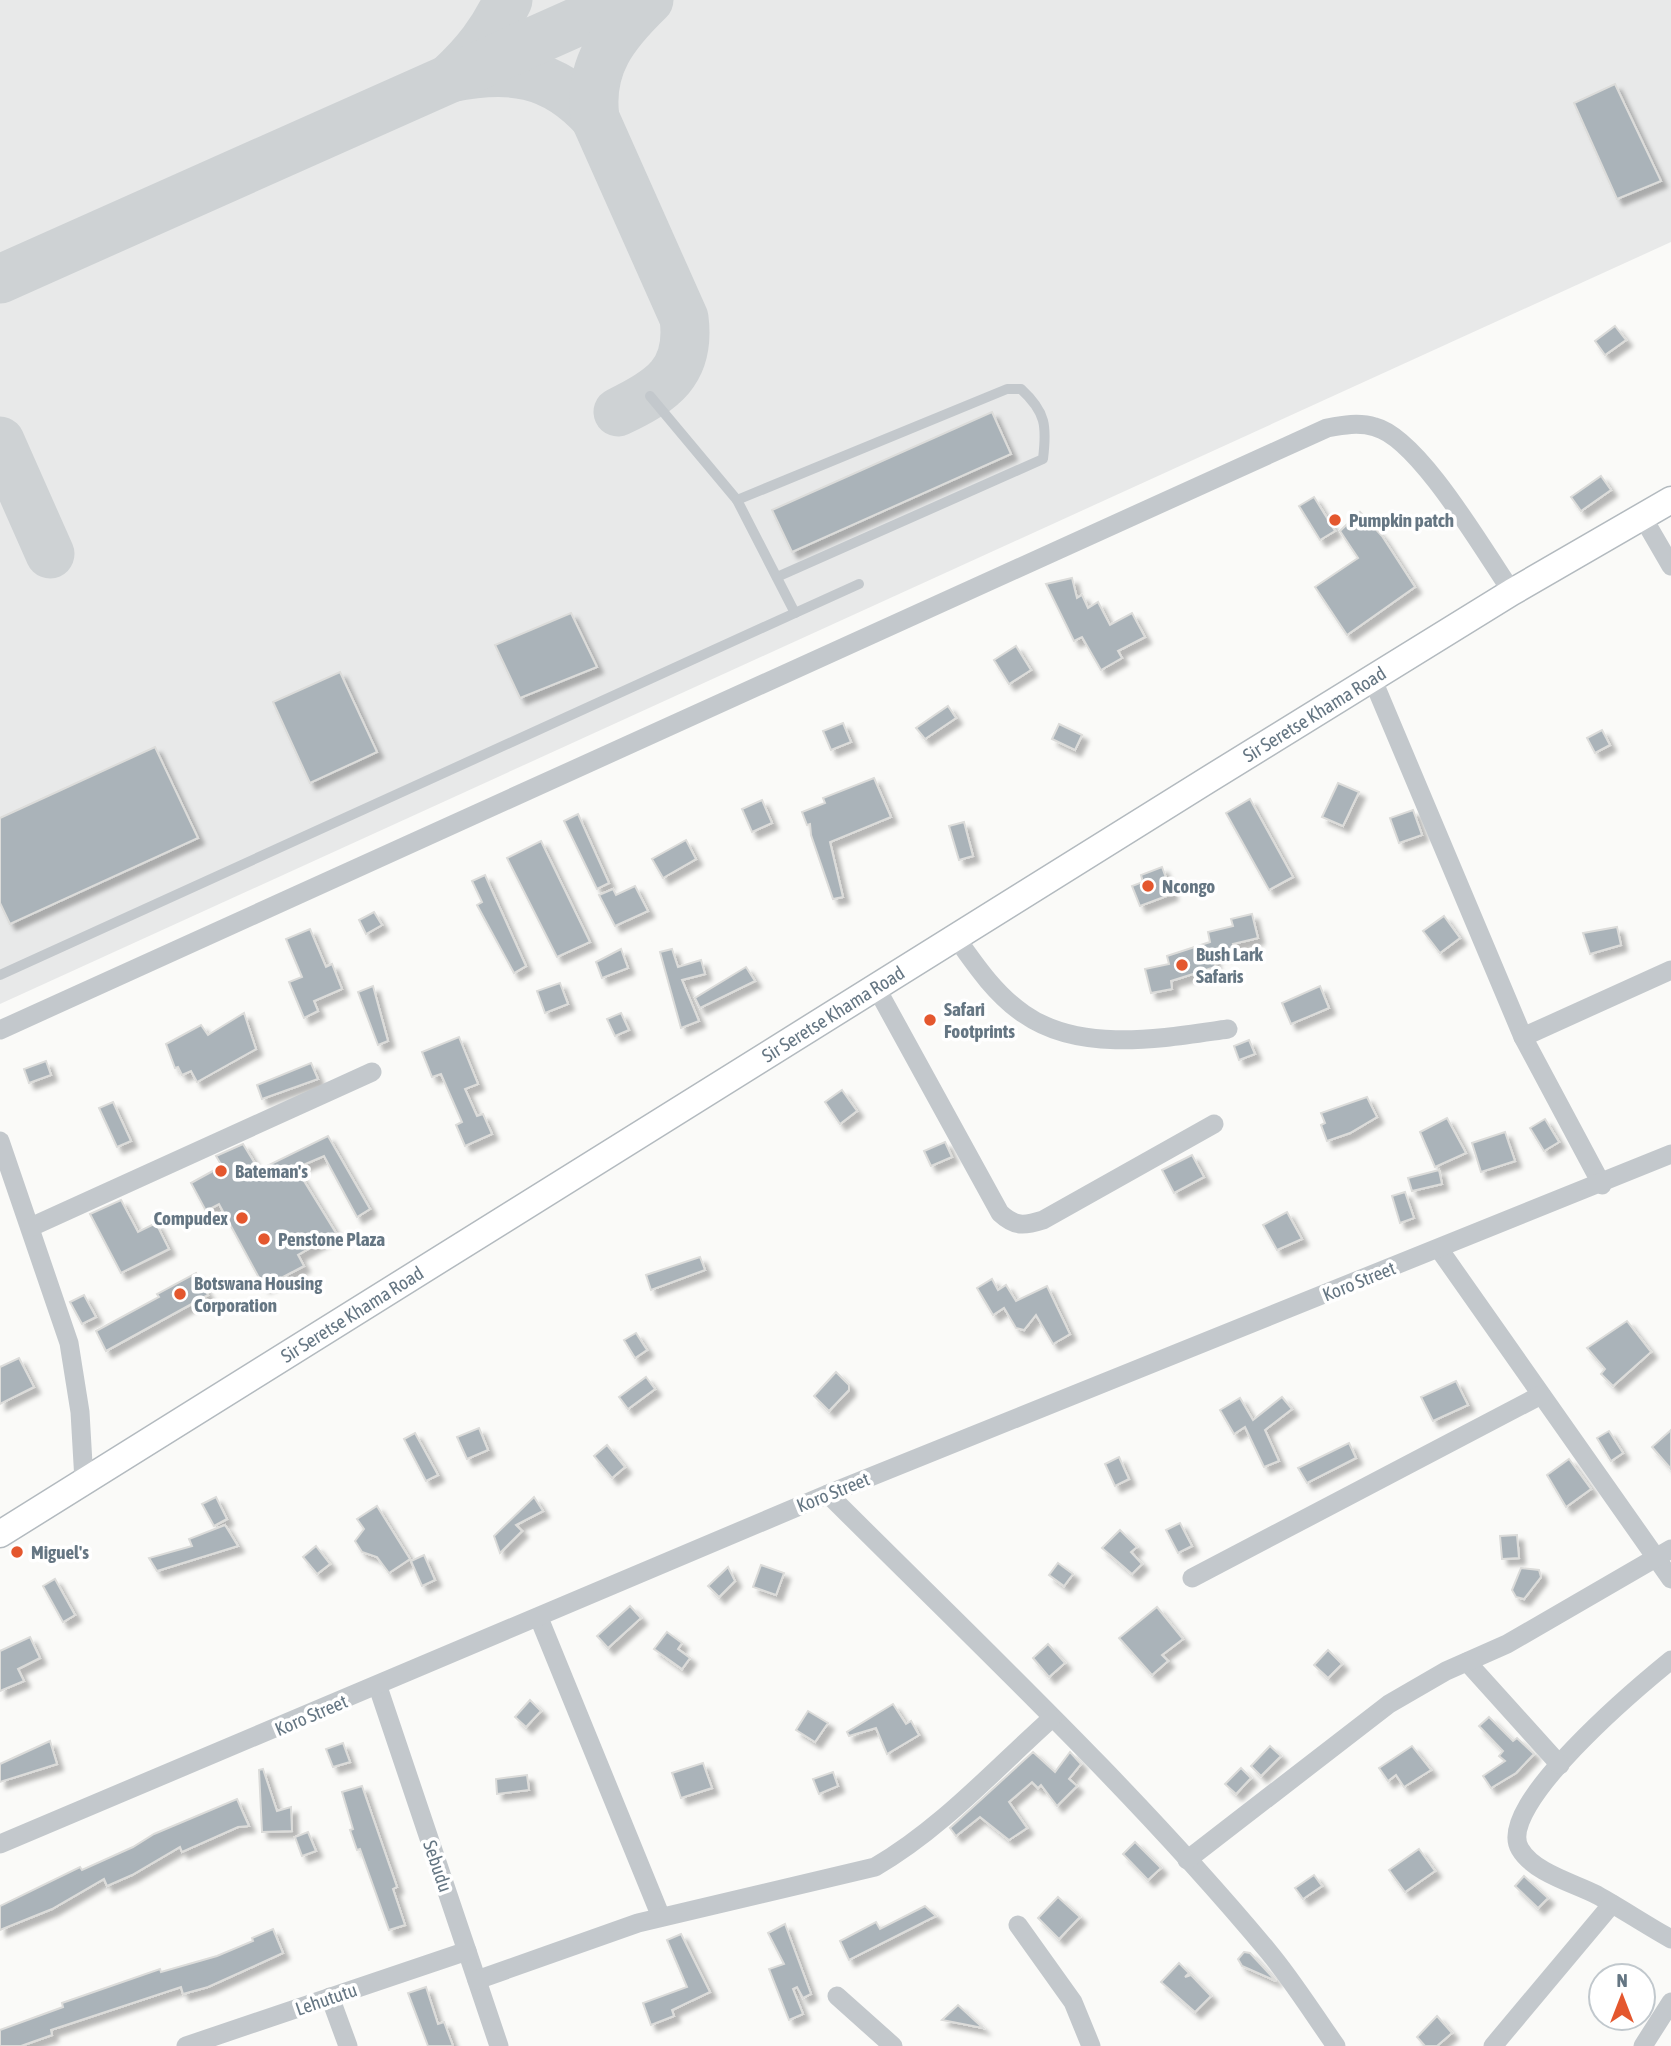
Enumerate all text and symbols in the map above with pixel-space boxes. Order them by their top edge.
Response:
place label: Pumpkin patch [1349,509,1454,531]
marker: Pumpkin patch [1327,512,1343,528]
street label: Sir Seretse Khama Road [1239,662,1390,767]
place label: Ncongo [1162,875,1215,897]
marker: Ncongo [1140,878,1156,894]
place label: Bush Lark Safaris [1196,943,1264,987]
marker: Bush Lark Safaris [1174,957,1190,973]
street label: Sir Seretse Khama Road [758,961,908,1067]
place label: Safari Footprints [944,998,1015,1042]
marker: Safari Footprints [922,1012,938,1028]
place label: Bateman's [235,1160,308,1182]
marker: Bateman's [213,1163,229,1179]
place label: Compudex [154,1207,228,1229]
marker: Compudex [234,1210,250,1226]
place label: Penstone Plaza [278,1228,385,1250]
marker: Penstone Plaza [256,1231,272,1247]
street label: Koro Street [1319,1256,1399,1306]
street label: Sir Seretse Khama Road [277,1262,427,1367]
place label: Botswana Housing Corporation [194,1272,323,1316]
marker: Botswana Housing Corporation [172,1286,188,1302]
street label: Koro Street [793,1467,873,1517]
place label: Miguel's [31,1541,89,1563]
marker: Miguel's [9,1544,25,1560]
street label: Koro Street [271,1690,351,1740]
street label: Sebudu [419,1837,457,1895]
north arrow [1587,1962,1657,2032]
text: N [1616,1969,1628,1991]
street label: Lehututu [292,1978,360,2020]

